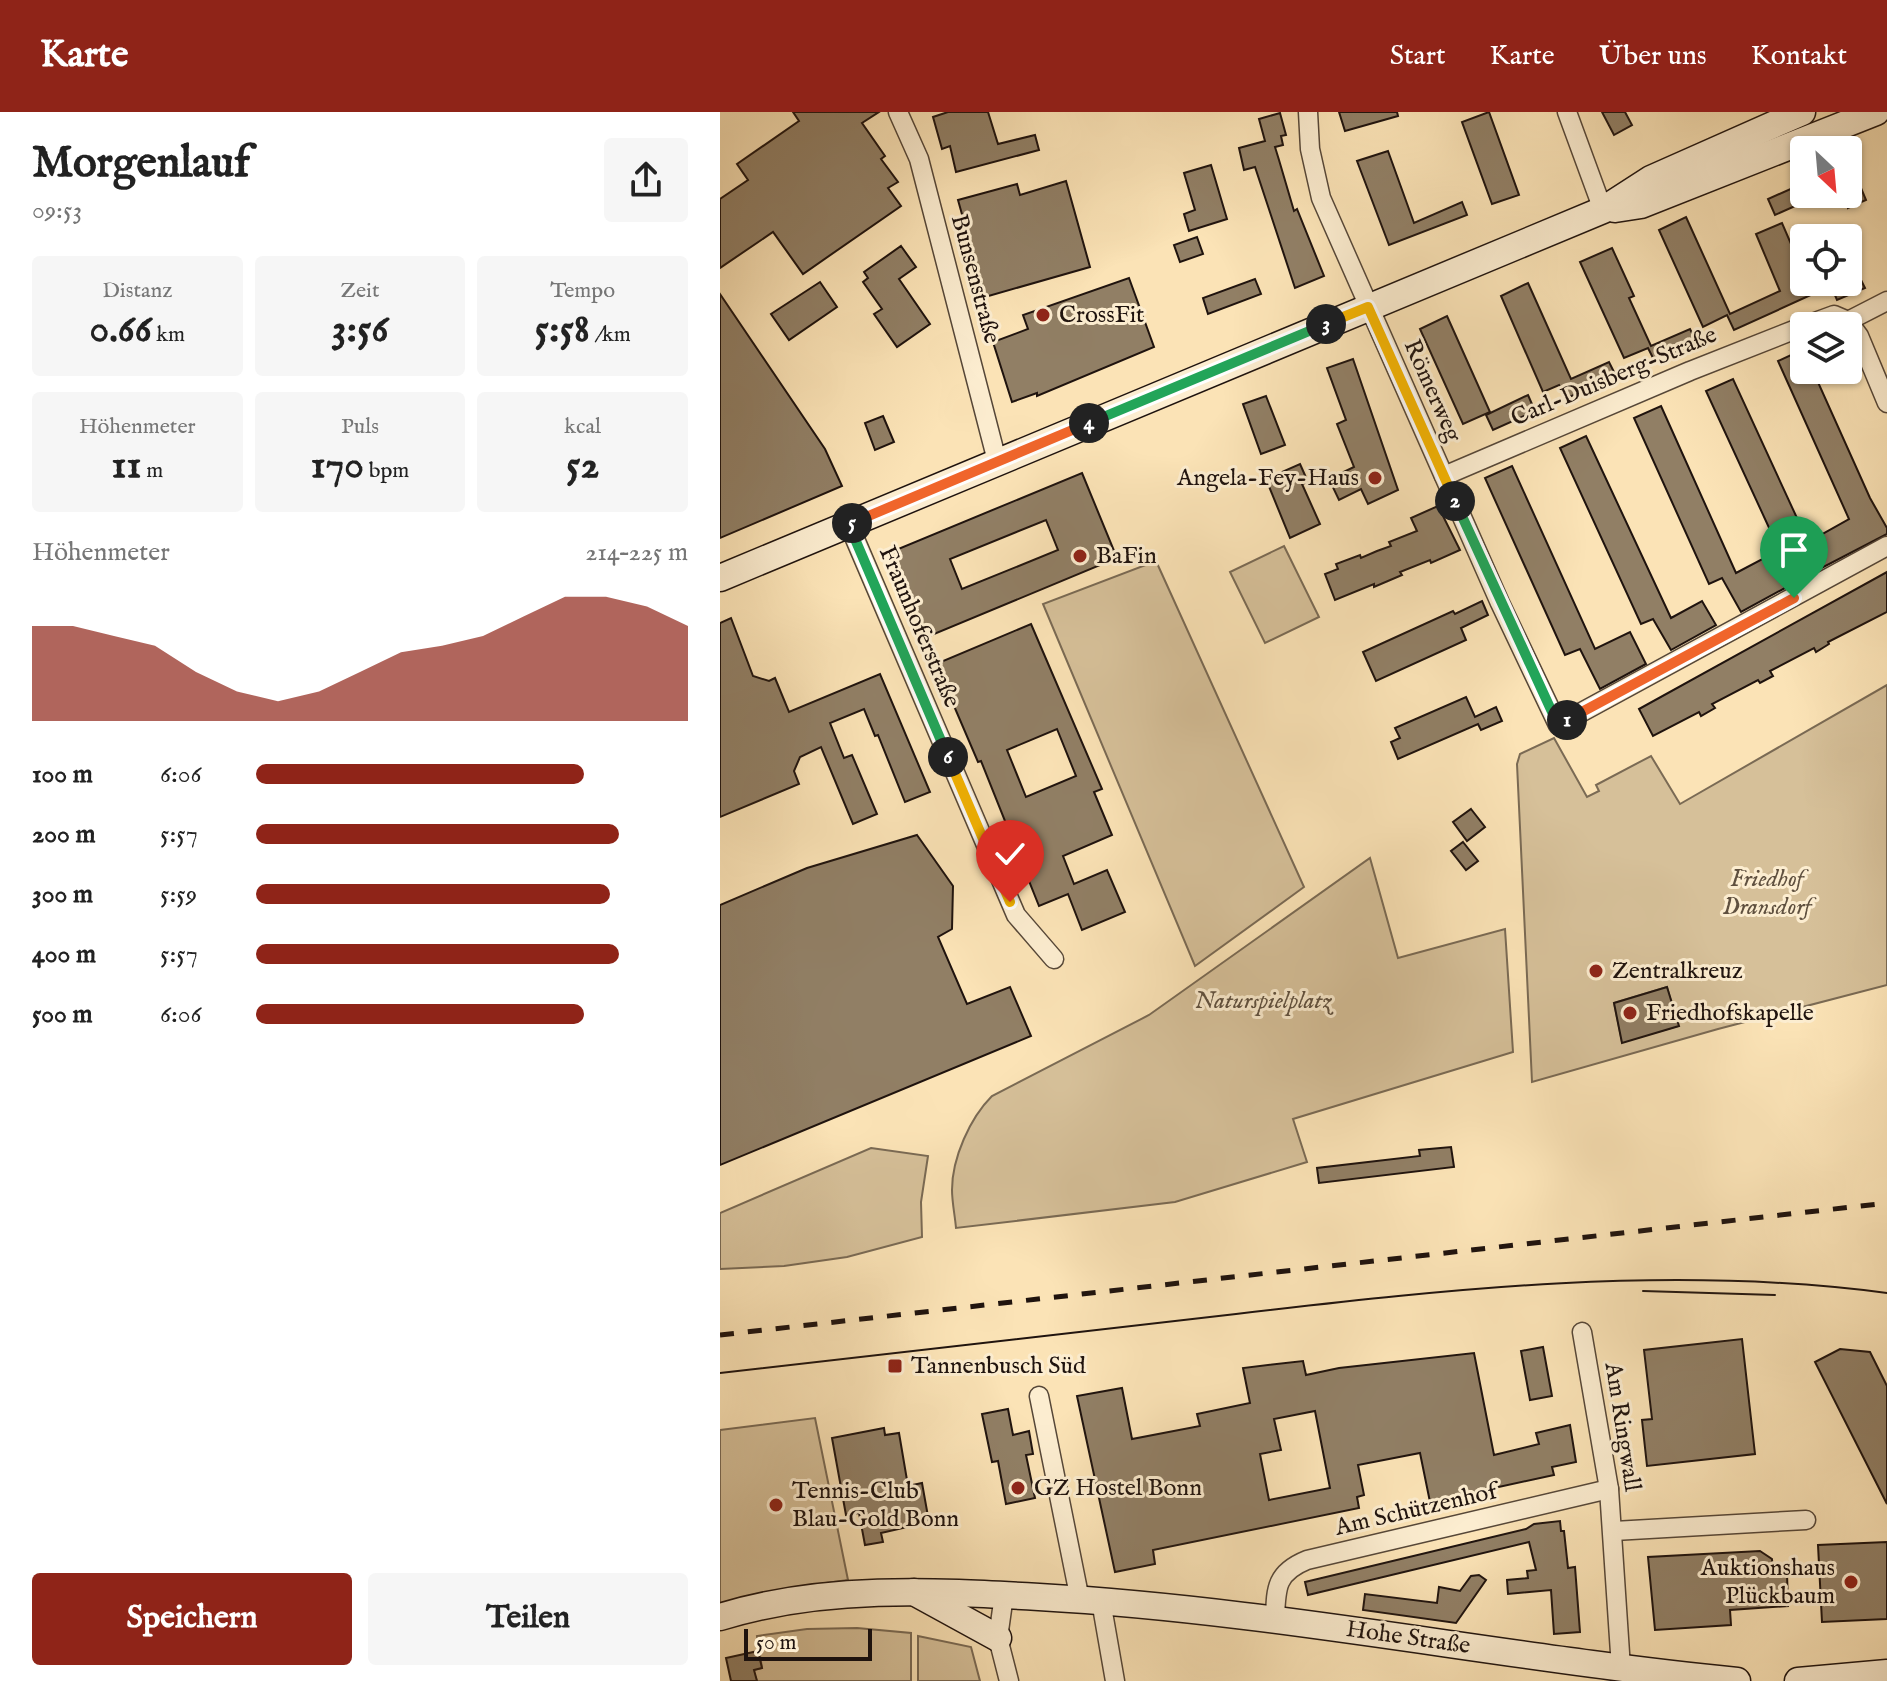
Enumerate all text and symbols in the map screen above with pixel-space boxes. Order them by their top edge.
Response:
text: Karte [40,32,128,80]
text: Start [1390,39,1446,74]
text: Karte [1490,39,1555,74]
text: Über uns [1599,39,1707,74]
text: Kontakt [1751,39,1847,74]
text: Morgenlauf [32,136,250,192]
north arrow [1790,136,1862,208]
map controls [1790,136,1862,384]
button: share [604,138,688,222]
text: 09:53 [32,194,82,227]
street label: Bunsenstraße [943,211,1007,347]
button: locate [1790,224,1862,296]
text: Distanz [102,277,172,305]
text: Zeit [341,277,379,305]
text: Tempo [550,277,615,305]
place label: CrossFit [1059,300,1144,331]
pin: 3 [1306,304,1346,344]
text: 0.66 [90,305,152,356]
text: 3:56 [332,305,388,356]
text: 5:58 [535,305,590,356]
marker: CrossFit [1034,306,1052,324]
text: 3 [1322,310,1330,338]
button: layers [1790,312,1862,384]
street label: Carl-Duisberg-Straße [1506,320,1722,434]
text: km [152,321,185,349]
text: /km [590,321,631,349]
street label: Römerweg [1396,335,1469,448]
pin: 4 [1069,403,1109,443]
text: 4 [1084,409,1094,437]
text: Höhenmeter [79,413,196,441]
text: Puls [341,413,379,441]
text: kcal [564,413,601,441]
text: 11 [112,441,141,492]
text: 170 [311,441,364,492]
text: 52 [566,441,599,492]
text: m [141,457,163,485]
text: bpm [364,457,409,485]
place label: Angela-Fey-Haus [1176,463,1359,494]
marker: Angela-Fey-Haus [1366,469,1384,487]
pin: 2 [1435,481,1475,521]
text: 2 [1450,487,1460,515]
pin: 5 [832,503,872,543]
text: 5 [848,509,856,537]
pin [1760,516,1828,598]
icon: arrive [1772,528,1816,572]
text: Höhenmeter [32,536,170,569]
text: 214–225 m [585,536,688,569]
place label: BaFin [1096,541,1157,572]
street label: Fraunhoferstraße [871,542,967,712]
marker: BaFin [1071,547,1089,565]
pin: 1 [1547,700,1587,740]
text: 1 [1563,706,1571,734]
pin: 6 [928,737,968,777]
text: 6 [943,743,953,771]
text: 100 m [32,758,93,791]
text: 6:06 [160,758,202,791]
text: 200 m [32,818,96,851]
text: 5:57 [160,818,198,851]
pin [976,820,1044,902]
icon: check [988,832,1032,876]
park label: Friedhof Dransdorf [1722,864,1817,923]
text: 300 m [32,878,93,911]
text: 5:59 [160,878,197,911]
text: 400 m [32,938,96,971]
text: 5:57 [160,938,198,971]
place label: Zentralkreuz [1612,956,1743,987]
marker: Zentralkreuz [1587,962,1605,980]
park label: Naturspielplatz [1195,986,1334,1017]
text: 500 m [32,998,93,1031]
text: 6:06 [160,998,202,1031]
place label: Friedhofskapelle [1646,998,1814,1029]
marker: Friedhofskapelle [1621,1004,1639,1022]
place label: Tannenbusch Süd [911,1351,1086,1382]
marker: Tannenbusch Süd [886,1357,904,1375]
street label: Am Ringwall [1596,1359,1648,1494]
place label: GZ Hostel Bonn [1034,1473,1202,1504]
street label: Am Schützenhof [1331,1475,1504,1544]
place label: Tennis-Club Blau-Gold Bonn [792,1476,959,1535]
marker: GZ Hostel Bonn [1009,1479,1027,1497]
marker: Tennis-Club Blau-Gold Bonn [767,1496,785,1514]
place label: Auktionshaus Plückbaum [1700,1553,1835,1612]
button: Speichern [32,1573,352,1665]
button: Teilen [368,1573,688,1665]
marker: Auktionshaus Plückbaum [1842,1573,1860,1591]
street label: Hohe Straße [1344,1614,1472,1662]
scale bar [744,1625,872,1661]
text: 50 m [756,1629,797,1657]

